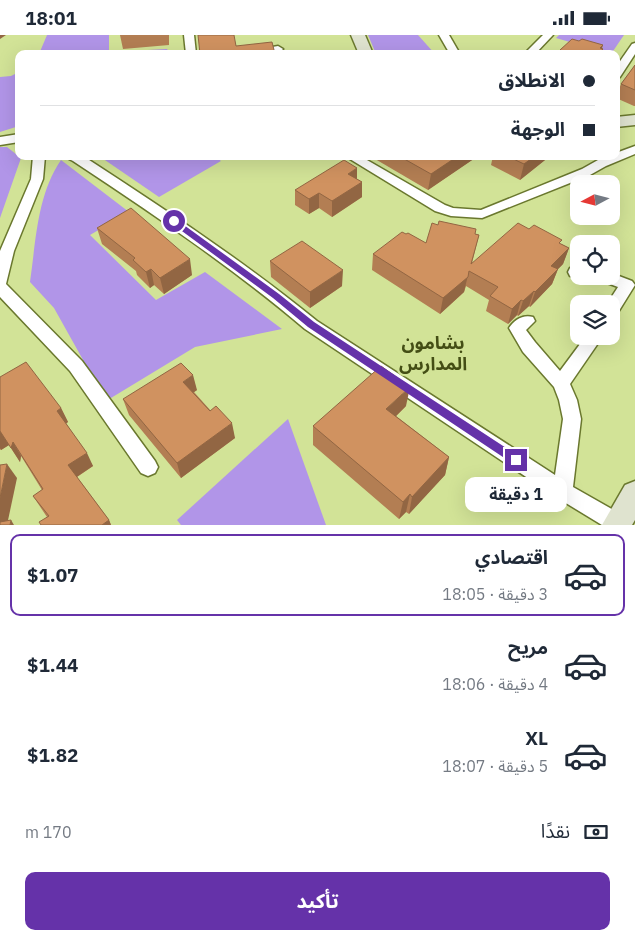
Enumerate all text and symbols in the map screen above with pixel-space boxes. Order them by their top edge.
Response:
text: 18:01 [25,6,77,30]
text: الانطلاق [499,68,565,92]
text: الوجهة [511,117,565,141]
north arrow [570,175,620,225]
map controls [570,175,620,345]
route start [163,210,185,232]
button: locate [570,235,620,285]
button: layers [570,295,620,345]
district label: بشامون المدارس [399,331,467,375]
route end [505,449,527,471]
callout: 1 دقيقة [465,477,567,513]
text: 1 دقيقة [489,484,543,504]
text: اقتصادي [475,545,548,569]
icon: car [563,553,608,598]
text: $1.07 [27,563,79,587]
text: 3 دقيقة · 18:05 [442,584,548,604]
text: مريح [508,635,548,659]
icon: car [563,643,608,688]
text: $1.44 [27,653,79,677]
text: 4 دقيقة · 18:06 [442,674,548,694]
text: XL [525,726,548,750]
icon: car [563,733,608,778]
text: $1.82 [27,743,79,767]
text: 5 دقيقة · 18:07 [442,756,548,776]
icon: cash [582,818,610,846]
text: نقدًا [541,819,570,843]
text: 170 m [25,822,72,842]
button: تأكيد [25,872,610,930]

